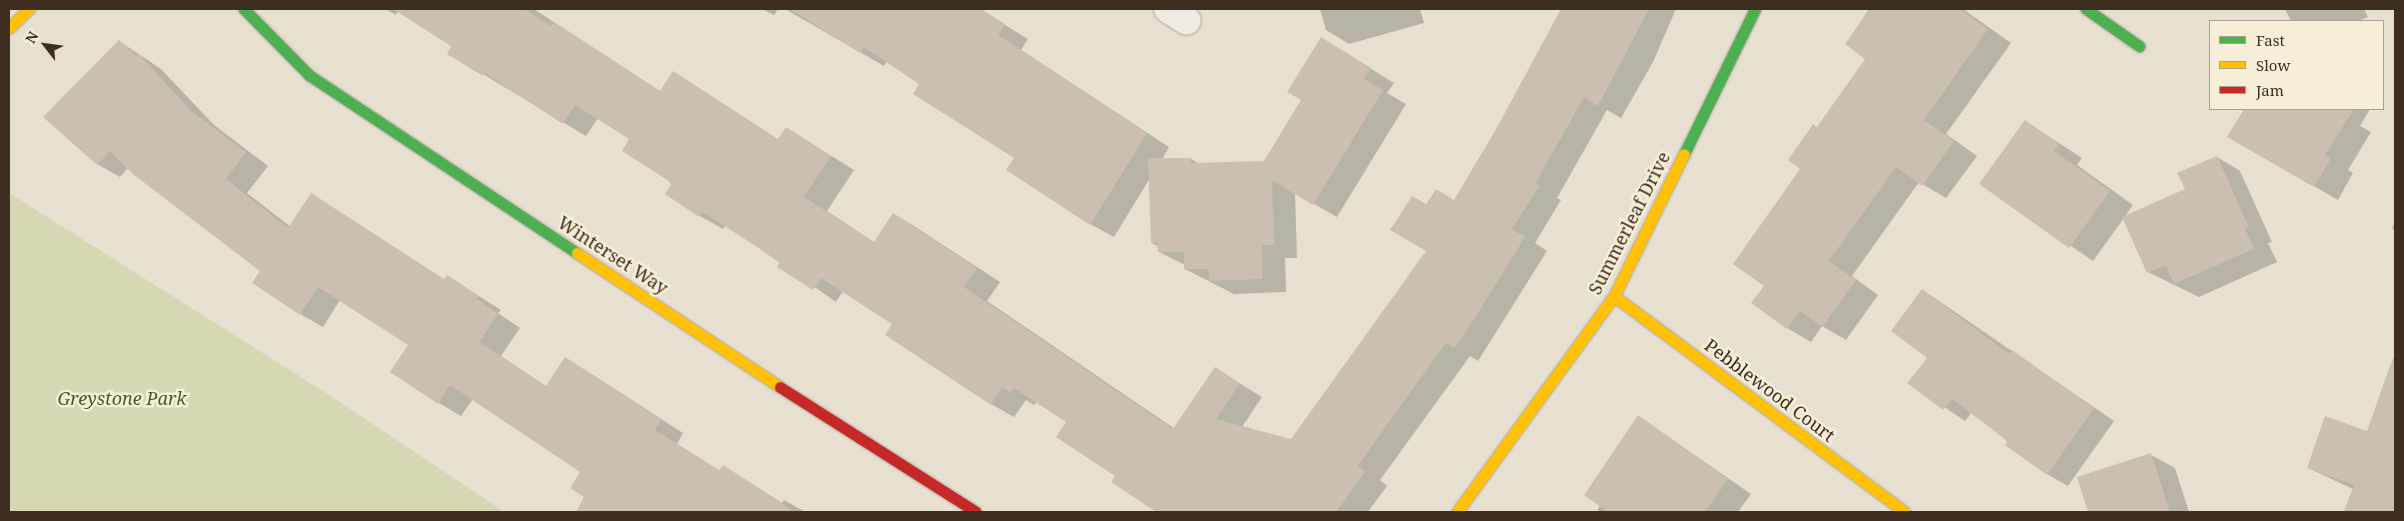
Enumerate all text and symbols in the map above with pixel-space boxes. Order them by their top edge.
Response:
north arrow [20,20,70,70]
legend [2209,20,2384,110]
text: N [21,28,43,47]
text: Fast [2256,30,2285,50]
text: Slow [2256,55,2290,75]
text: Jam [2256,80,2284,100]
street label: Summerleaf Drive [1584,148,1674,298]
street label: Winterset Way [554,211,672,299]
street label: Pebblewood Court [1701,334,1839,446]
park label: Greystone Park [57,387,187,409]

